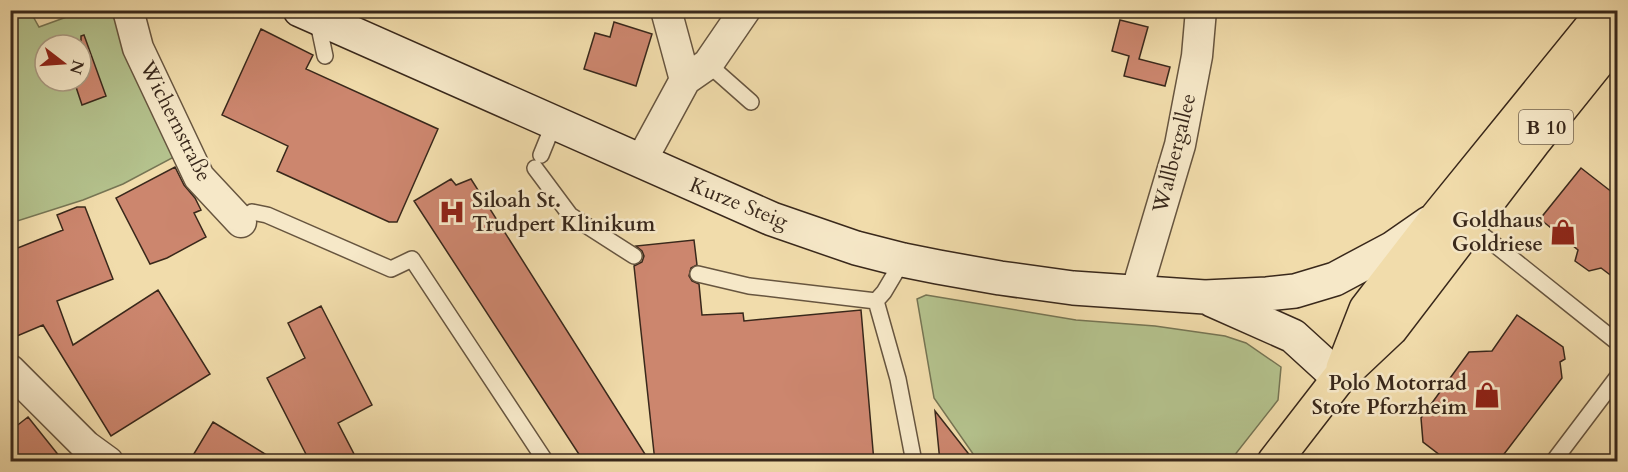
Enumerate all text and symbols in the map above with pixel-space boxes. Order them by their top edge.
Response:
north arrow [33,33,93,93]
street label: Wichernstraße [132,55,218,187]
text: N [64,57,89,77]
street label: Wallbergallee [1145,90,1203,217]
road number: B 10 [1519,110,1573,144]
street label: Kurze Steig [685,171,793,236]
place label: Siloah St. Trudpert Klinikum [472,186,656,239]
hospital icon: Siloah St. Trudpert Klinikum [437,197,467,227]
place label: Goldhaus Goldriese [1452,206,1543,259]
shop icon: Goldhaus Goldriese [1548,217,1578,247]
place label: Polo Motorrad Store Pforzheim [1312,369,1468,422]
shop icon: Polo Motorrad Store Pforzheim [1472,380,1502,410]

